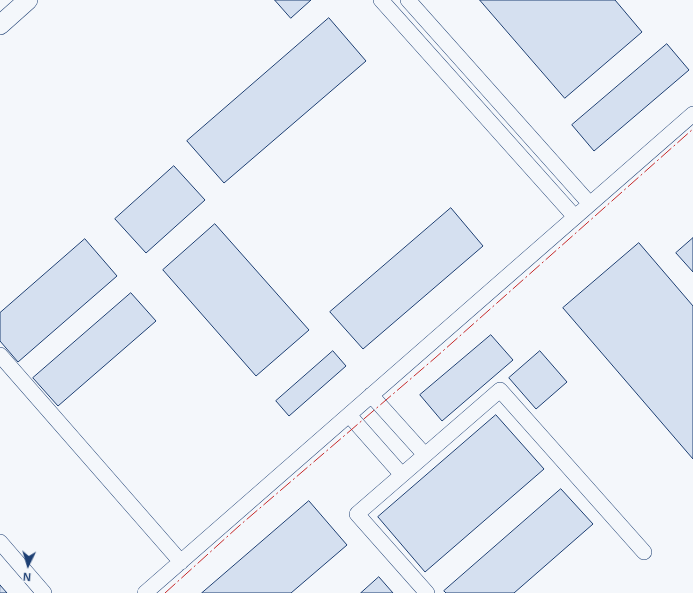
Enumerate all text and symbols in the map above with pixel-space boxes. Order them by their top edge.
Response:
north arrow [8,545,48,585]
text: N [22,571,31,583]

